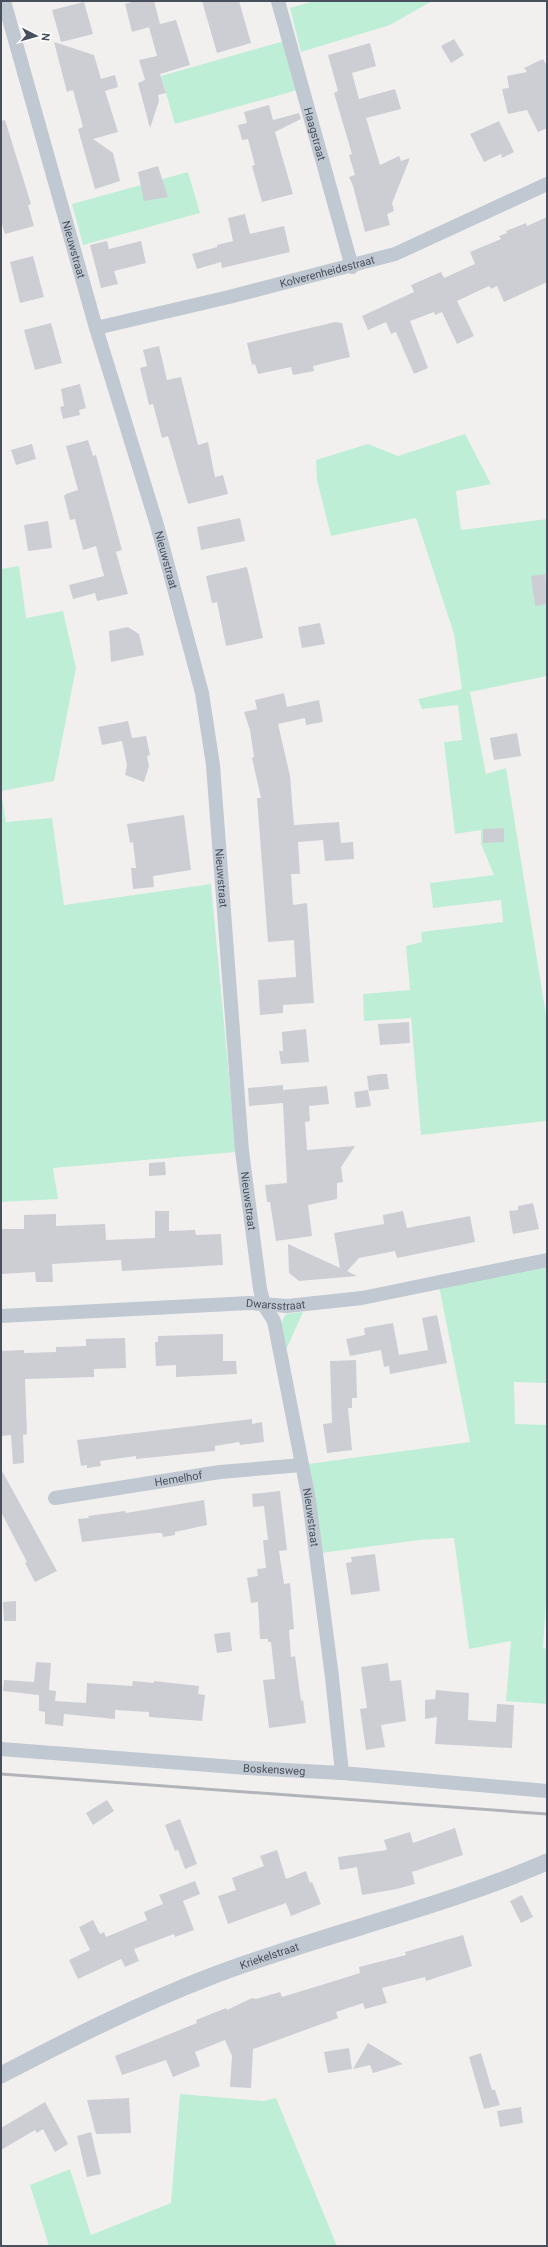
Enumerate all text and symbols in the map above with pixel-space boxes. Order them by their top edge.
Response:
north arrow [16,16,56,56]
text: N [39,32,52,42]
street label: Haagstraat [301,106,328,162]
street label: Nieuwstraat [59,219,88,280]
street label: Kolverenheidestraat [279,253,376,291]
street label: Nieuwstraat [152,530,180,591]
street label: Nieuwstraat [212,848,230,908]
street label: Nieuwstraat [238,1171,258,1231]
street label: Dwarsstraat [245,1297,306,1313]
street label: Hemelhof [154,1469,203,1489]
street label: Nieuwstraat [300,1487,321,1548]
street label: Boskensweg [243,1762,306,1778]
street label: Kriekelstraat [238,1940,301,1972]

